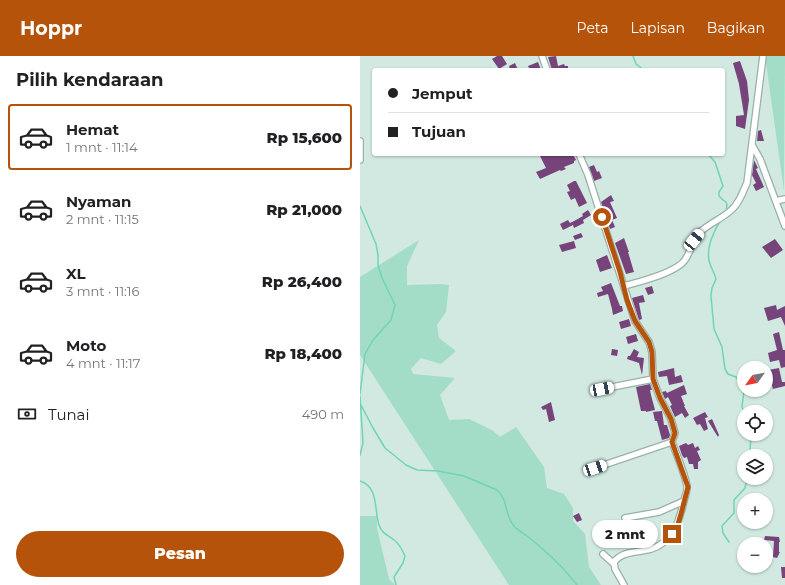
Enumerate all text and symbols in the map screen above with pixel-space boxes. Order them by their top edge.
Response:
text: Hoppr [20,17,82,40]
text: Peta [577,19,609,37]
text: Lapisan [631,19,685,37]
text: Bagikan [707,19,765,37]
text: Pilih kendaraan [16,69,163,91]
text: Jemput [412,84,473,103]
icon: car [18,119,54,155]
text: Hemat [66,120,119,139]
text: Tujuan [412,122,466,141]
text: Rp 15,600 [267,128,342,147]
text: 1 mnt · 11:14 [66,139,137,155]
icon: car [18,191,54,227]
text: Nyaman [66,192,131,211]
text: Rp 21,000 [266,200,342,219]
route start [593,208,611,226]
text: 2 mnt · 11:15 [66,211,139,227]
car [682,227,706,253]
icon: car [18,263,54,299]
text: XL [66,264,85,283]
text: Rp 26,400 [262,272,342,291]
text: 3 mnt · 11:16 [66,283,139,299]
icon: car [18,335,54,371]
text: Moto [66,336,106,355]
text: Rp 18,400 [264,344,342,363]
text: 4 mnt · 11:17 [66,355,140,371]
north arrow [737,361,773,397]
map controls [737,361,773,573]
car [589,381,615,397]
icon: cash [16,403,38,425]
text: Tunai [48,405,90,424]
button: locate [737,405,773,441]
text: 490 m [302,406,344,422]
button: layers [737,449,773,485]
car [582,459,608,477]
button: + [737,493,773,529]
callout: 2 mnt [592,520,658,548]
route end [663,525,681,543]
text: 2 mnt [605,526,645,542]
button: Pesan [16,531,344,577]
button: − [737,537,773,573]

